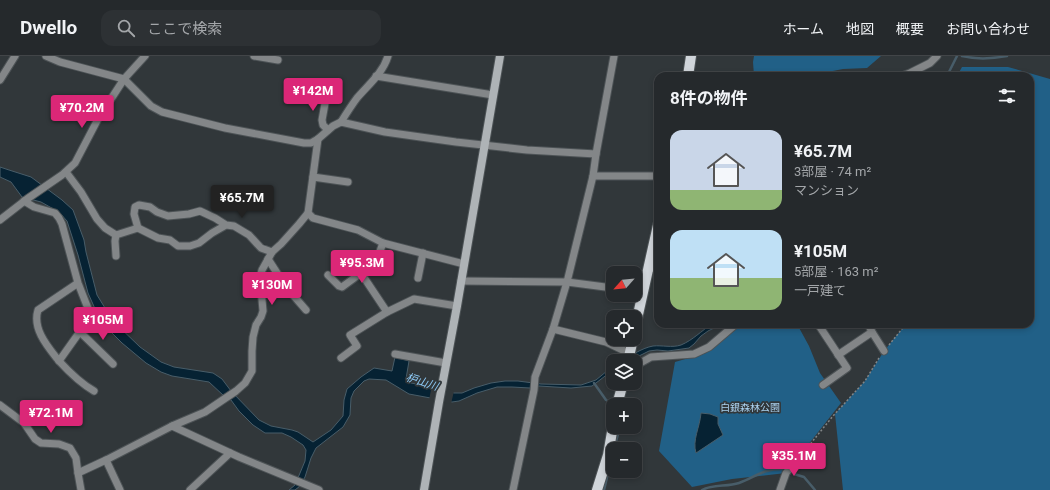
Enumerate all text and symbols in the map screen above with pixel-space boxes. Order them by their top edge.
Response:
search box [101,10,381,46]
text: Dwello [20,16,77,39]
icon: search [115,17,137,39]
text: ここで検索 [147,20,222,38]
text: ホーム [782,21,824,37]
text: 地図 [846,21,874,37]
text: 概要 [896,21,924,37]
text: お問い合わせ [946,21,1030,37]
pin: ¥142M [285,78,341,112]
text: ¥142M [293,83,333,98]
icon: filters [996,85,1018,107]
text: 8件の物件 [670,88,748,108]
pin: ¥70.2M [49,95,115,129]
text: ¥70.2M [60,100,104,115]
text: ¥65.7M [794,141,852,161]
icon: home [702,146,750,194]
text: 3部屋 · 74 m² [794,164,871,179]
text: マンション [794,183,859,198]
pin: ¥65.7M [209,185,275,219]
text: ¥65.7M [220,190,264,205]
text: ¥105M [794,241,847,261]
icon: home [702,246,750,294]
pin: ¥95.3M [329,250,395,284]
text: ¥95.3M [340,255,384,270]
text: 5部屋 · 163 m² [794,264,878,279]
north arrow [606,266,642,302]
map controls [606,266,642,478]
pin: ¥130M [244,272,300,306]
text: ¥130M [252,277,292,292]
text: 一戸建て [794,283,846,298]
pin: ¥105M [75,307,131,341]
button: locate [606,310,642,346]
text: ¥105M [83,312,123,327]
button: layers [606,354,642,390]
water label: 枦山川 [404,371,441,394]
button: + [606,398,642,434]
pin: ¥72.1M [18,400,84,434]
park label: 白銀森林公園 [720,402,780,413]
text: ¥72.1M [29,405,73,420]
button: − [606,442,642,478]
pin: ¥35.1M [761,443,827,477]
text: ¥35.1M [772,448,816,463]

